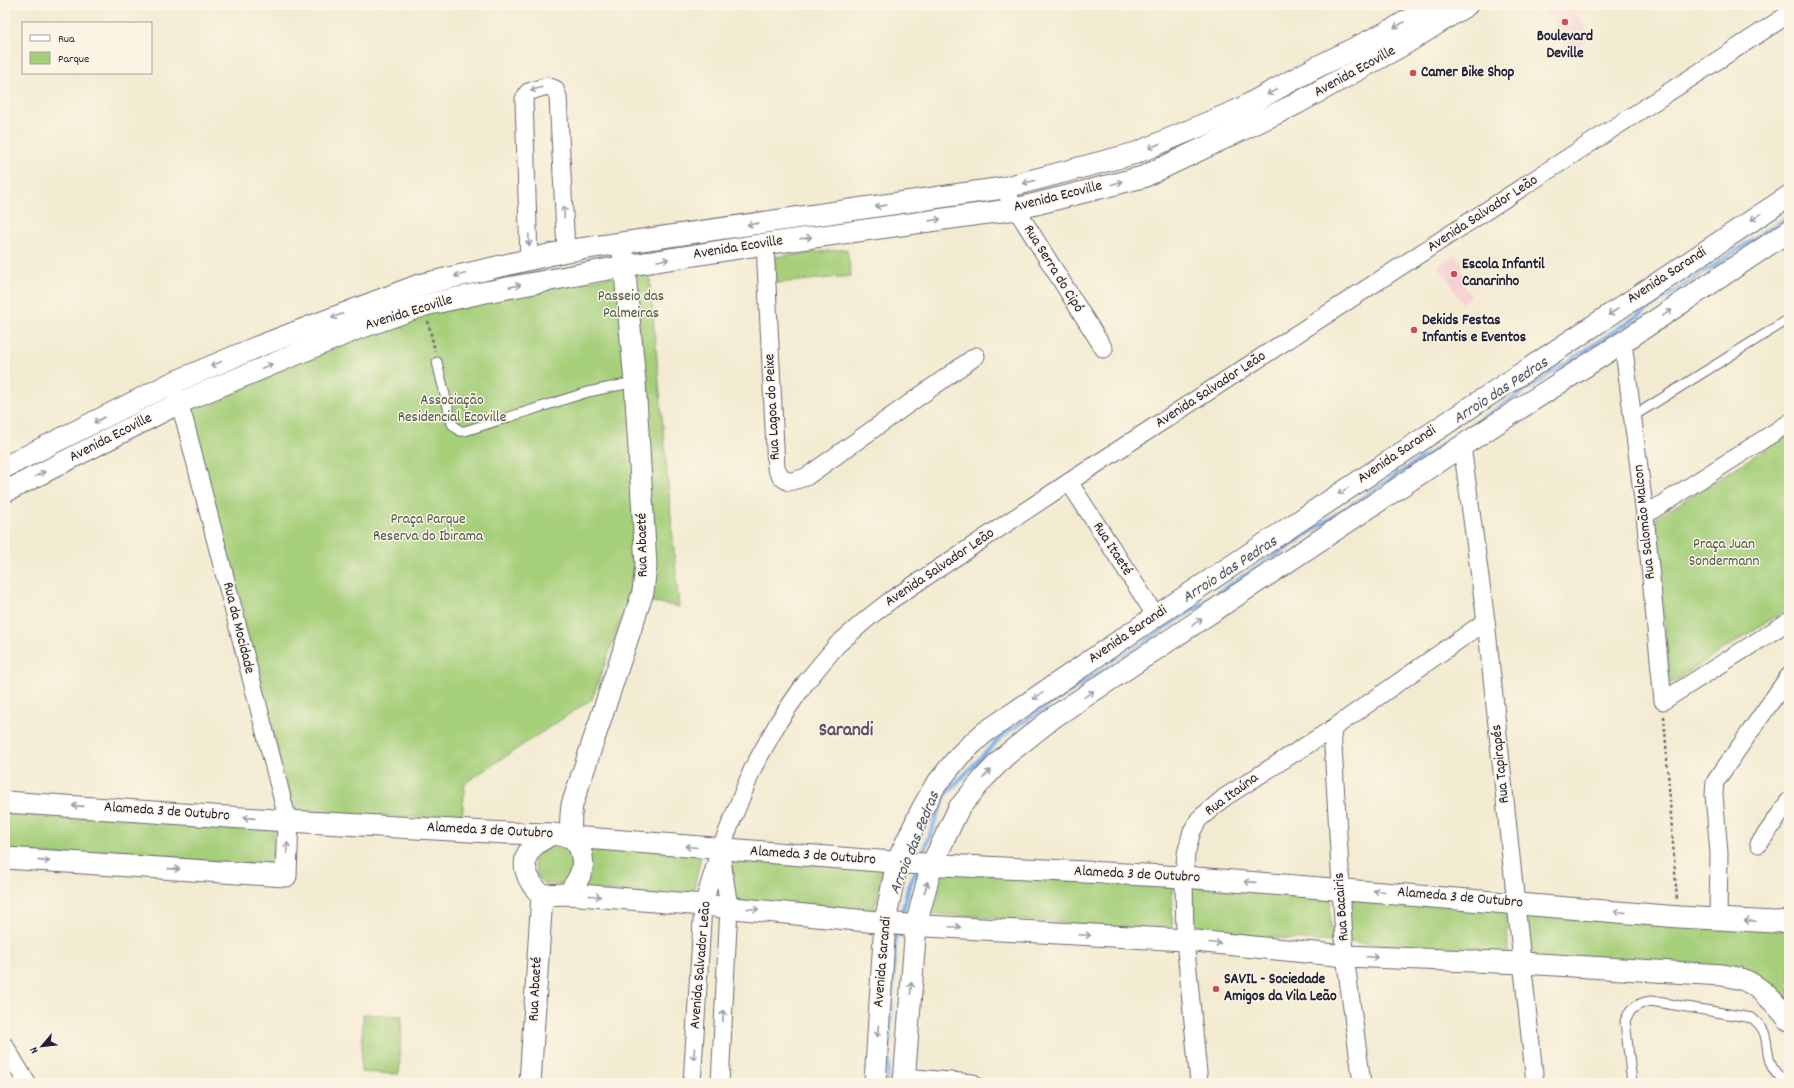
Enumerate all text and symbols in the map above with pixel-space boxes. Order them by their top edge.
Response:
marker: Boulevard Deville [1560,17,1570,27]
one-way arrow [1394,21,1405,29]
legend [22,22,152,74]
place label: Boulevard Deville [1537,26,1593,65]
text: Rua [58,31,75,48]
street label: Avenida Ecoville [1310,40,1400,104]
text: Parque [58,51,89,68]
place label: Camer Bike Shop [1421,62,1515,84]
marker: Camer Bike Shop [1408,68,1418,78]
one-way arrow [529,86,542,93]
one-way arrow [1266,89,1278,96]
one-way arrow [1148,142,1160,150]
street label: Avenida Salvador Leão [1423,170,1543,258]
street label: Avenida Ecoville [1011,175,1105,219]
one-way arrow [1023,178,1036,186]
one-way arrow [1110,179,1123,187]
one-way arrow [875,202,888,210]
one-way arrow [560,206,568,219]
one-way arrow [1751,213,1762,221]
one-way arrow [928,216,941,224]
one-way arrow [747,220,760,228]
street label: Rua Serra do Cipó [1017,221,1089,317]
street label: Avenida Ecoville [692,230,785,266]
one-way arrow [525,233,532,246]
one-way arrow [799,234,812,242]
street label: Avenida Sarandi [1623,242,1711,310]
place label: Escola Infantil Canarinho [1462,254,1545,293]
one-way arrow [657,256,670,264]
marker: Escola Infantil Canarinho [1449,269,1459,279]
one-way arrow [454,271,467,279]
one-way arrow [508,282,521,290]
park label: Passeio das Palmeiras [598,286,664,325]
street label: Avenida Ecoville [363,289,456,337]
one-way arrow [1608,308,1619,316]
one-way arrow [1661,309,1672,317]
place label: Dekids Festas Infantis e Eventos [1422,310,1526,349]
one-way arrow [332,313,344,321]
marker: Dekids Festas Infantis e Eventos [1409,325,1419,335]
street label: Avenida Salvador Leão [1151,346,1271,434]
water label: Arroio das Pedras [1449,351,1554,430]
street label: Rua Lagoa do Peixe [759,353,787,461]
one-way arrow [211,361,223,368]
one-way arrow [260,362,272,370]
park label: Associação Residencial Ecoville [398,390,507,429]
street label: Avenida Ecoville [66,407,157,468]
one-way arrow [93,417,105,424]
street label: Avenida Sarandi [1353,420,1441,490]
street label: Rua Salomão Malcon [1628,464,1662,580]
one-way arrow [33,470,45,477]
one-way arrow [1338,487,1349,495]
park label: Praça Parque Reserva do Ibirama [373,509,484,548]
street label: Rua Abaeté [631,513,655,577]
street label: Rua Itaeté [1086,518,1138,580]
street label: Avenida Salvador Leão [881,523,1000,613]
water label: Arroio das Pedras [1178,530,1283,609]
park label: Praça Juan Sondermann [1689,534,1759,573]
street label: Rua da Mocidade [216,580,260,676]
street label: Avenida Sarandi [1084,600,1172,670]
one-way arrow [1191,618,1202,626]
one-way arrow [1083,690,1094,698]
one-way arrow [1033,692,1044,700]
district label: Sarandi [819,718,874,745]
street label: Rua Tapirapés [1486,723,1516,805]
street label: Rua Itaúna [1200,767,1264,822]
one-way arrow [982,769,992,779]
water label: Arroio das Pedras [884,787,947,898]
street label: Alameda 3 de Outubro [103,797,231,827]
one-way arrow [72,803,85,810]
one-way arrow [243,815,256,822]
street label: Alameda 3 de Outubro [426,817,554,845]
street label: Alameda 3 de Outubro [749,841,877,871]
one-way arrow [283,842,291,855]
one-way arrow [685,843,698,851]
one-way arrow [37,857,50,864]
street label: Alameda 3 de Outubro [1073,861,1201,889]
one-way arrow [167,865,180,872]
street label: Rua Bacairis [1329,872,1355,942]
one-way arrow [1244,878,1257,885]
one-way arrow [923,881,930,894]
street label: Alameda 3 de Outubro [1396,882,1524,914]
one-way arrow [1373,888,1386,895]
one-way arrow [588,892,601,899]
street label: Avenida Salvador Leão [684,900,718,1030]
one-way arrow [746,906,759,913]
one-way arrow [1614,908,1627,915]
street label: Avenida Sarandi [868,915,898,1008]
one-way arrow [1744,917,1757,924]
one-way arrow [948,924,961,931]
one-way arrow [1078,931,1091,938]
one-way arrow [1208,939,1221,947]
one-way arrow [1365,953,1378,960]
street label: Rua Abaeté [523,956,549,1022]
place label: SAVIL - Sociedade Amigos da Vila Leão [1224,969,1337,1008]
one-way arrow [908,982,915,995]
marker: SAVIL - Sociedade Amigos da Vila Leão [1211,984,1221,994]
one-way arrow [719,1010,727,1023]
one-way arrow [874,1024,882,1037]
north arrow [22,1026,62,1066]
text: N [26,1043,43,1056]
one-way arrow [690,1047,697,1060]

